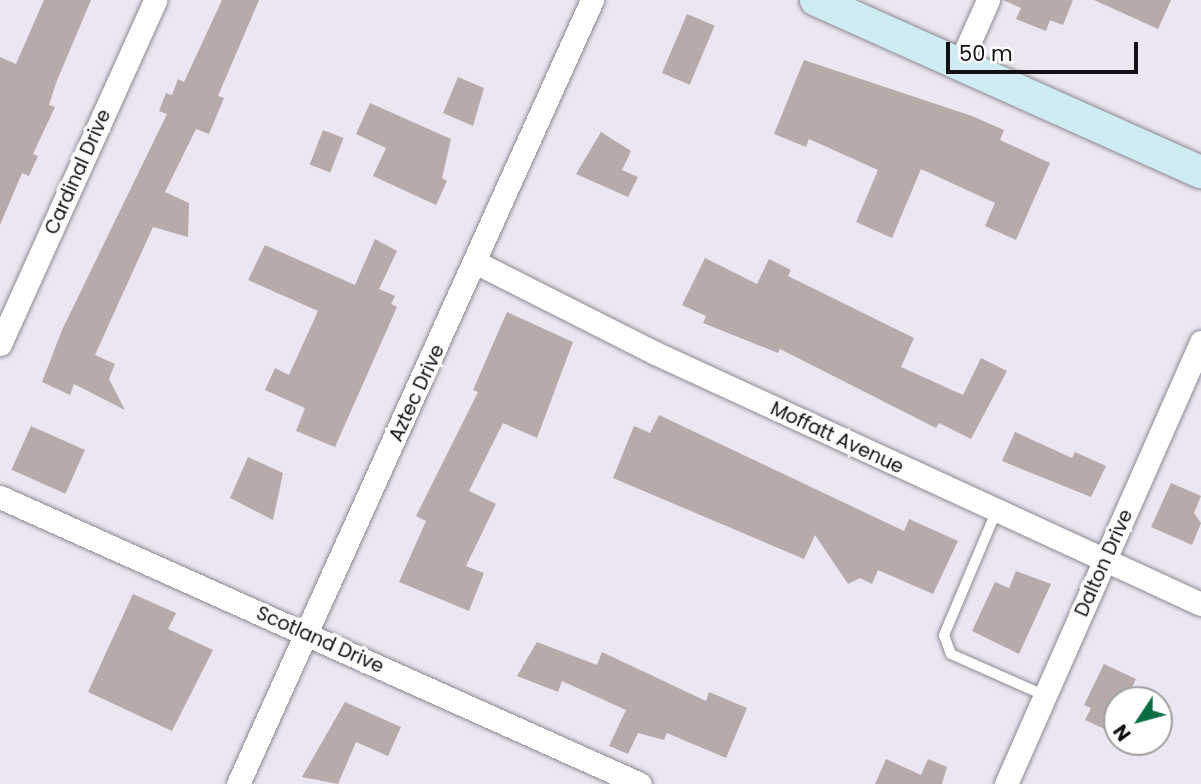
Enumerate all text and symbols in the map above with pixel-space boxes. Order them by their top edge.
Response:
scale bar [949,28,1142,72]
text: 50 m [959,39,1013,68]
street label: Cardinal Drive [40,106,116,238]
street label: Aztec Drive [385,341,449,445]
street label: Moffatt Avenue [767,397,907,479]
street label: Dalton Drive [1070,506,1138,620]
street label: Scotland Drive [253,602,387,678]
north arrow [1103,686,1173,756]
text: N [1107,719,1137,746]

